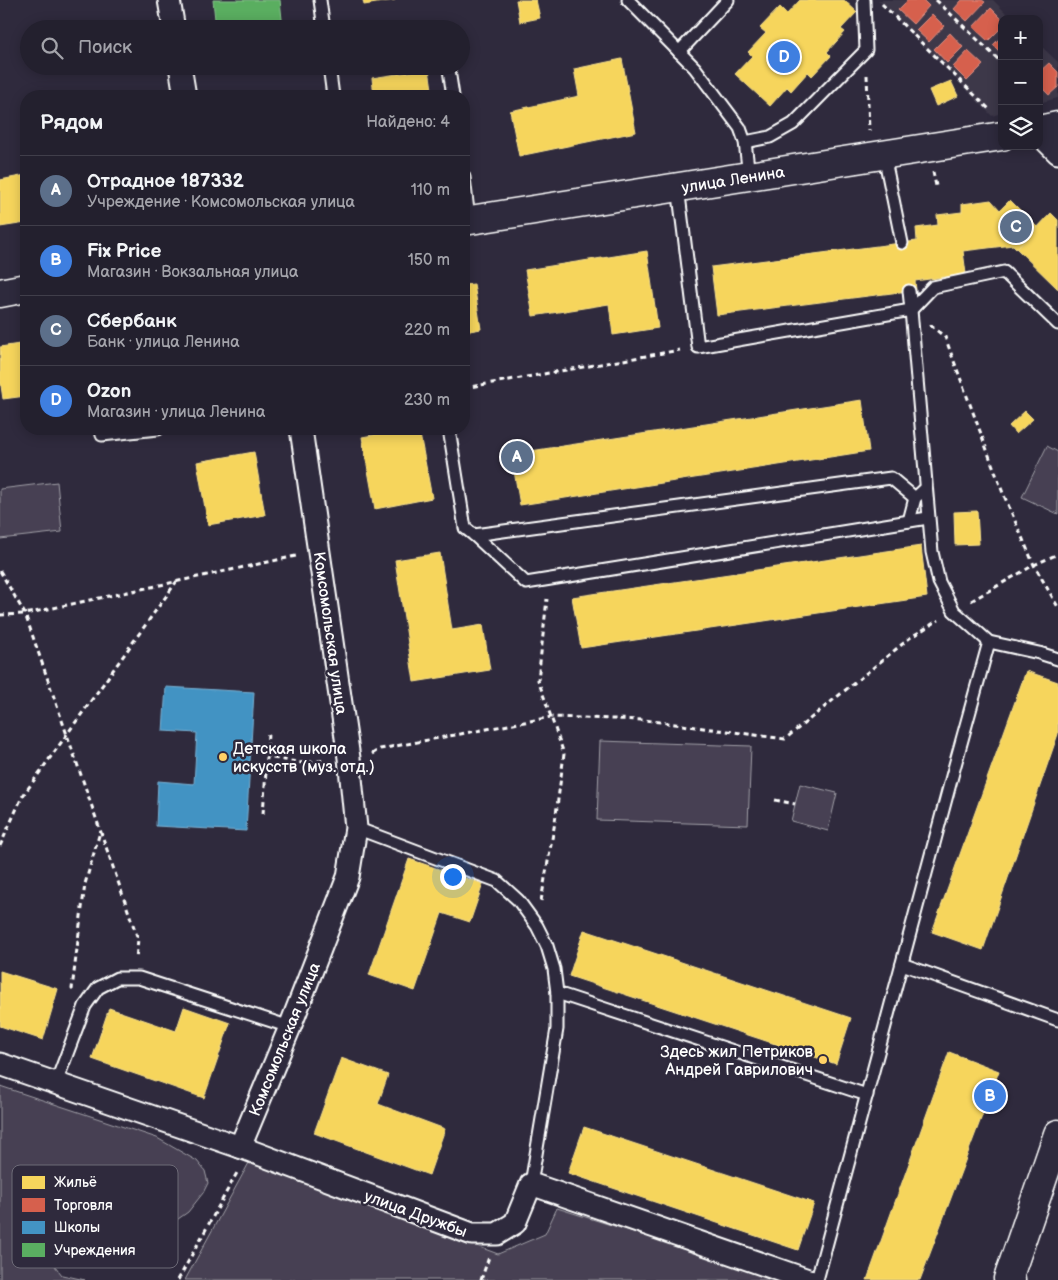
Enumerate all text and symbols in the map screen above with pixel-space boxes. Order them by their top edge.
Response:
map controls [998,15,1043,150]
button: + [998,15,1043,60]
search box [20,20,470,75]
icon: search [38,34,66,62]
text: Поиск [78,36,132,59]
pin: D [768,38,800,76]
button: − [998,60,1043,105]
button: layers [998,105,1043,150]
text: Рядом [40,110,103,135]
text: Найдено: 4 [366,113,450,132]
street label: улица Ленина [680,163,787,198]
text: Отрадное 187332 [87,170,244,193]
text: A [51,181,61,200]
text: 110 m [411,181,450,200]
text: Учреждение · Комсомольская улица [87,193,355,212]
pin: C [1000,208,1032,246]
text: Fix Price [87,240,161,263]
text: B [50,251,62,270]
text: 150 m [408,251,450,270]
text: Магазин · Вокзальная улица [87,263,298,282]
text: Сбербанк [87,310,177,333]
text: C [50,321,62,340]
text: 220 m [404,321,450,340]
text: Банк · улица Ленина [87,333,240,352]
text: Ozon [87,380,131,403]
text: D [50,391,62,410]
text: 230 m [404,391,450,410]
text: Магазин · улица Ленина [87,403,265,422]
pin: A [501,438,533,476]
street label: Комсомольская улица [309,551,350,716]
place label: Детская школа искусств (муз. отд.) [233,740,375,777]
marker: Детская школа искусств (муз. отд.) [217,751,229,763]
your location [440,864,466,890]
street label: Комсомольская улица [246,959,325,1119]
place label: Здесь жил Петриков Андрей Гаврилович [660,1043,814,1080]
marker: Здесь жил Петриков Андрей Гаврилович [817,1054,829,1066]
pin: B [974,1077,1006,1115]
legend [12,1165,178,1268]
text: Жильё [54,1174,97,1191]
street label: улица Дружбы [362,1187,469,1242]
text: Торговля [54,1197,113,1214]
text: Школы [54,1219,100,1236]
text: Учреждения [54,1242,136,1259]

